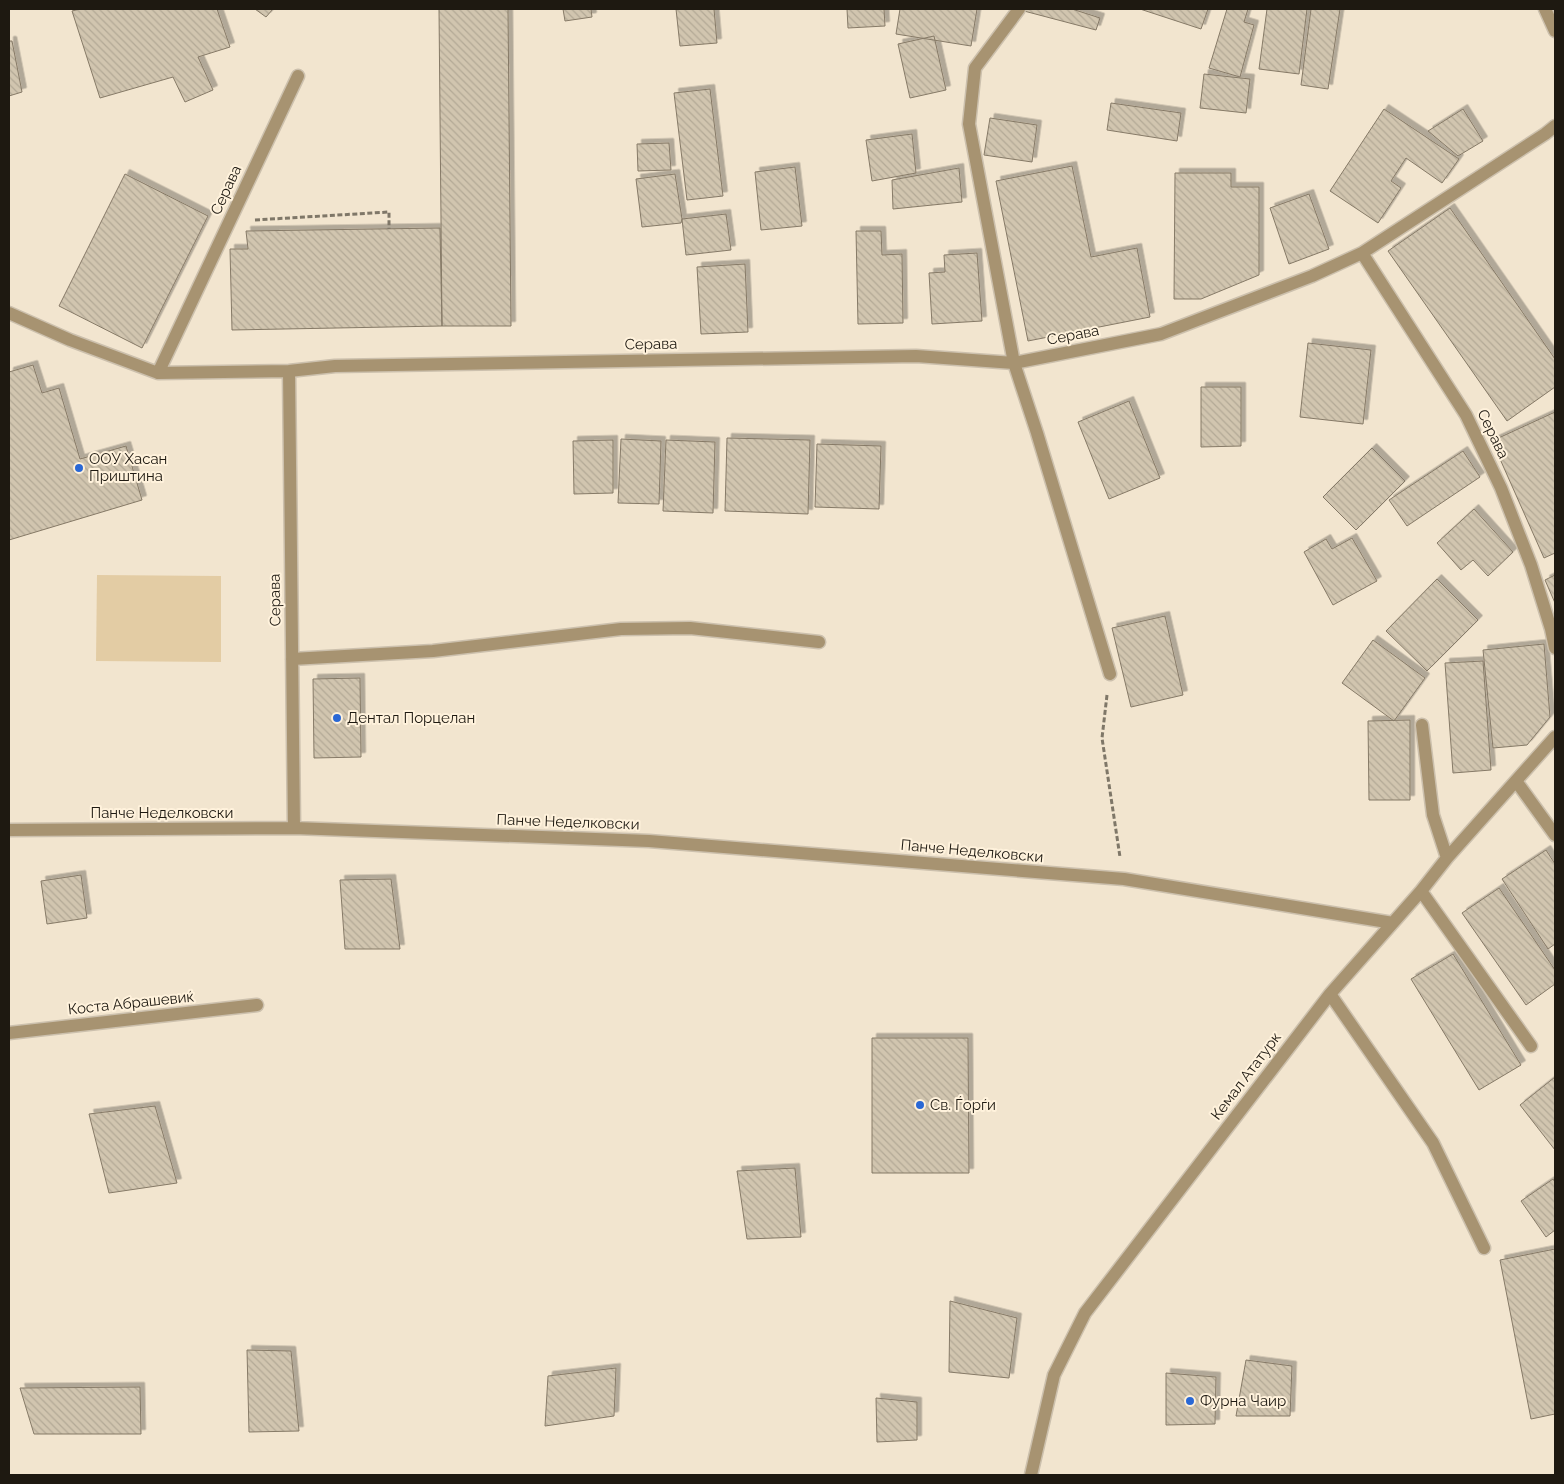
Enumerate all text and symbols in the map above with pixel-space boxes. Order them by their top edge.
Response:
street label: Серава [207,162,245,218]
street label: Серава [1045,321,1101,349]
street label: Серава [624,335,678,353]
street label: Серава [1473,406,1513,462]
place label: ООУ Хасан Приштина [89,450,167,485]
marker: ООУ Хасан Приштина [73,462,85,474]
street label: Серава [266,573,284,627]
place label: Дентал Порцелан [347,709,475,727]
marker: Дентал Порцелан [331,712,343,724]
street label: Панче Неделковски [90,804,234,822]
street label: Панче Неделковски [496,811,640,833]
street label: Панче Неделковски [900,836,1044,866]
street label: Коста Абрашевиќ [67,987,195,1019]
street label: Кемал Ататурк [1207,1028,1285,1124]
place label: Св. Ѓорѓи [930,1096,996,1114]
marker: Св. Ѓорѓи [914,1099,926,1111]
place label: Фурна Чаир [1200,1392,1286,1410]
marker: Фурна Чаир [1184,1395,1196,1407]

